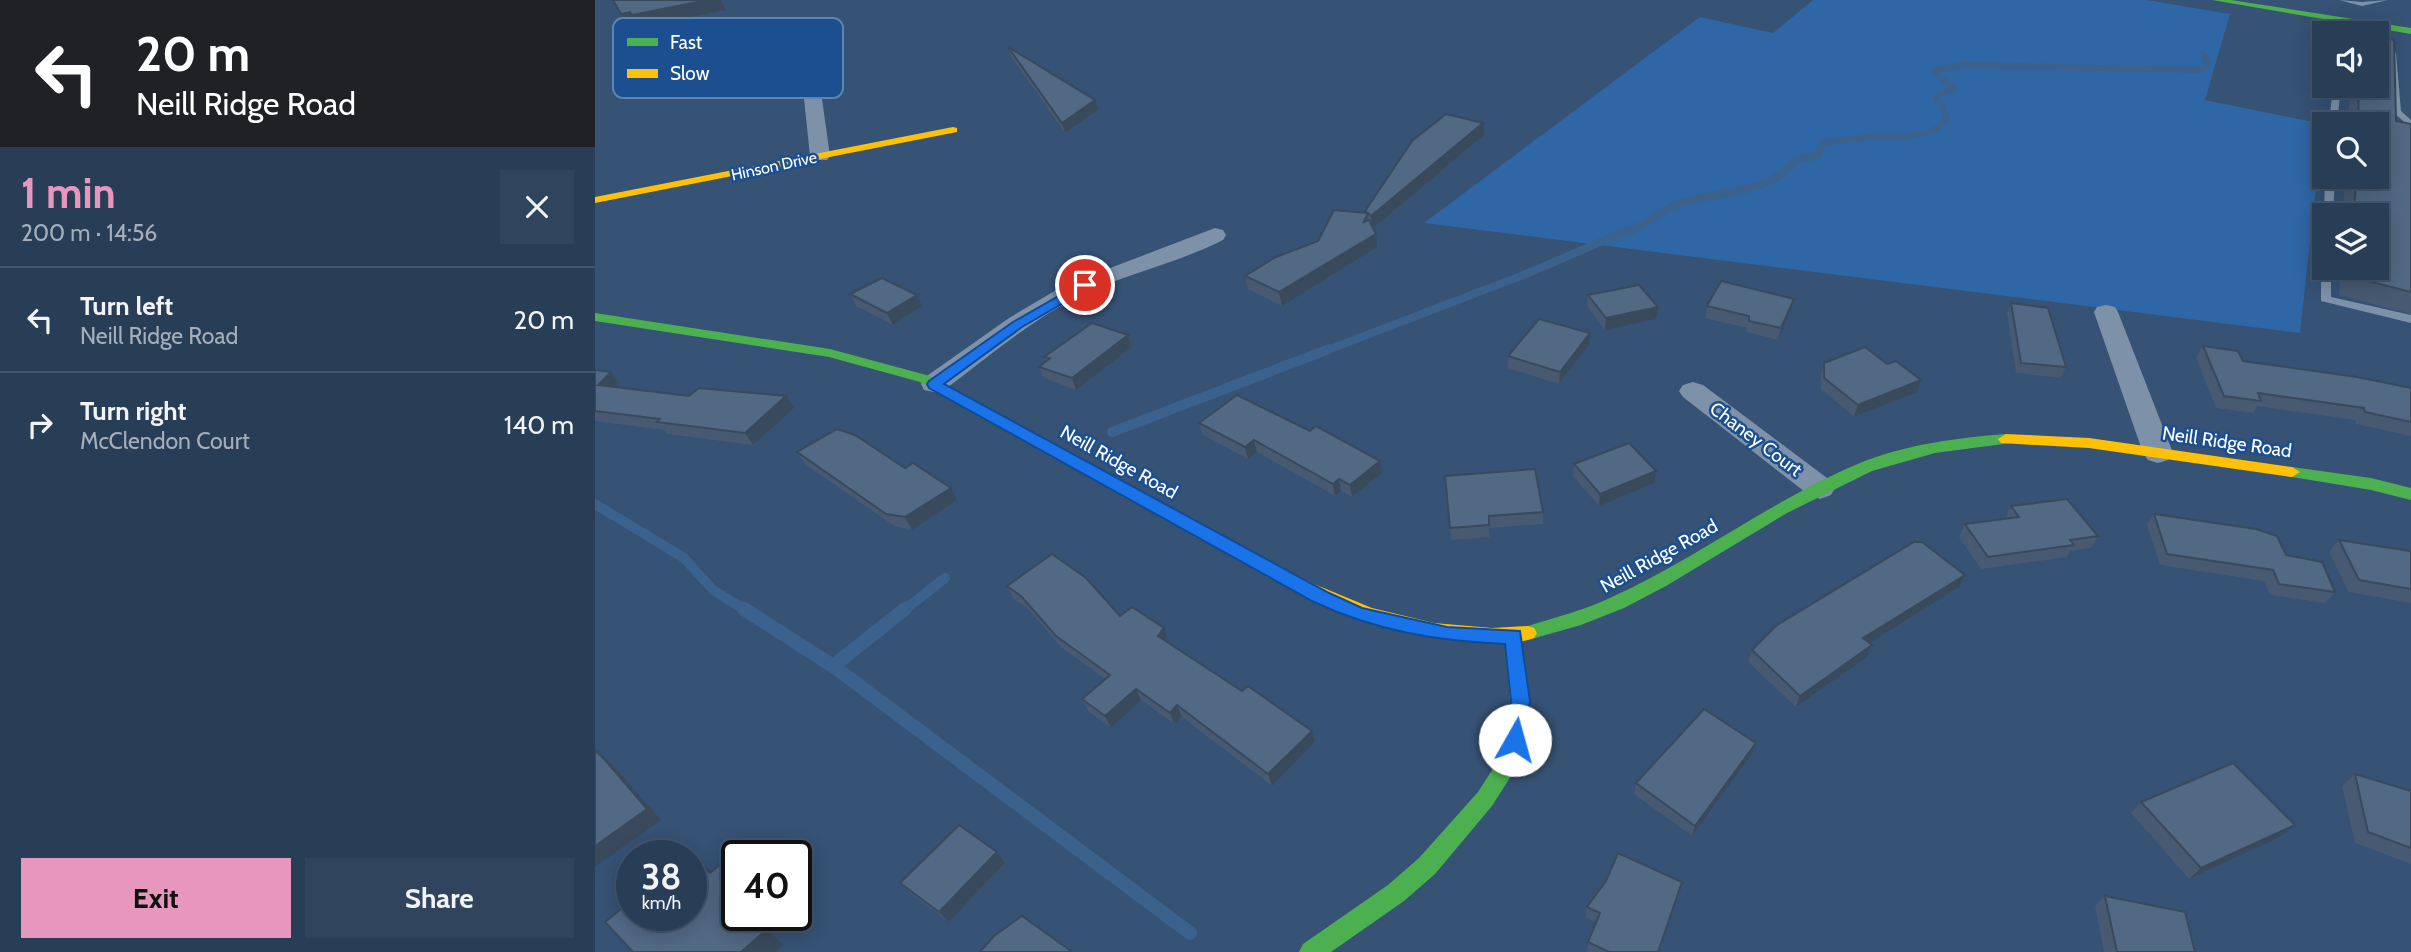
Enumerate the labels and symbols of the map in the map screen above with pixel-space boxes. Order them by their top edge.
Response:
legend [613,18,843,98]
text: Fast [670,31,703,54]
text: Slow [670,62,710,85]
street label: Hinson Drive [729,148,819,184]
pin [1055,255,1115,315]
street label: Chaney Court [1705,397,1807,481]
street label: Neill Ridge Road [1056,420,1182,504]
street label: Neill Ridge Road [2161,422,2293,462]
street label: Neill Ridge Road [1596,514,1722,598]
position arrow [1478,703,1552,777]
speed limit sign: 40 [721,840,812,931]

